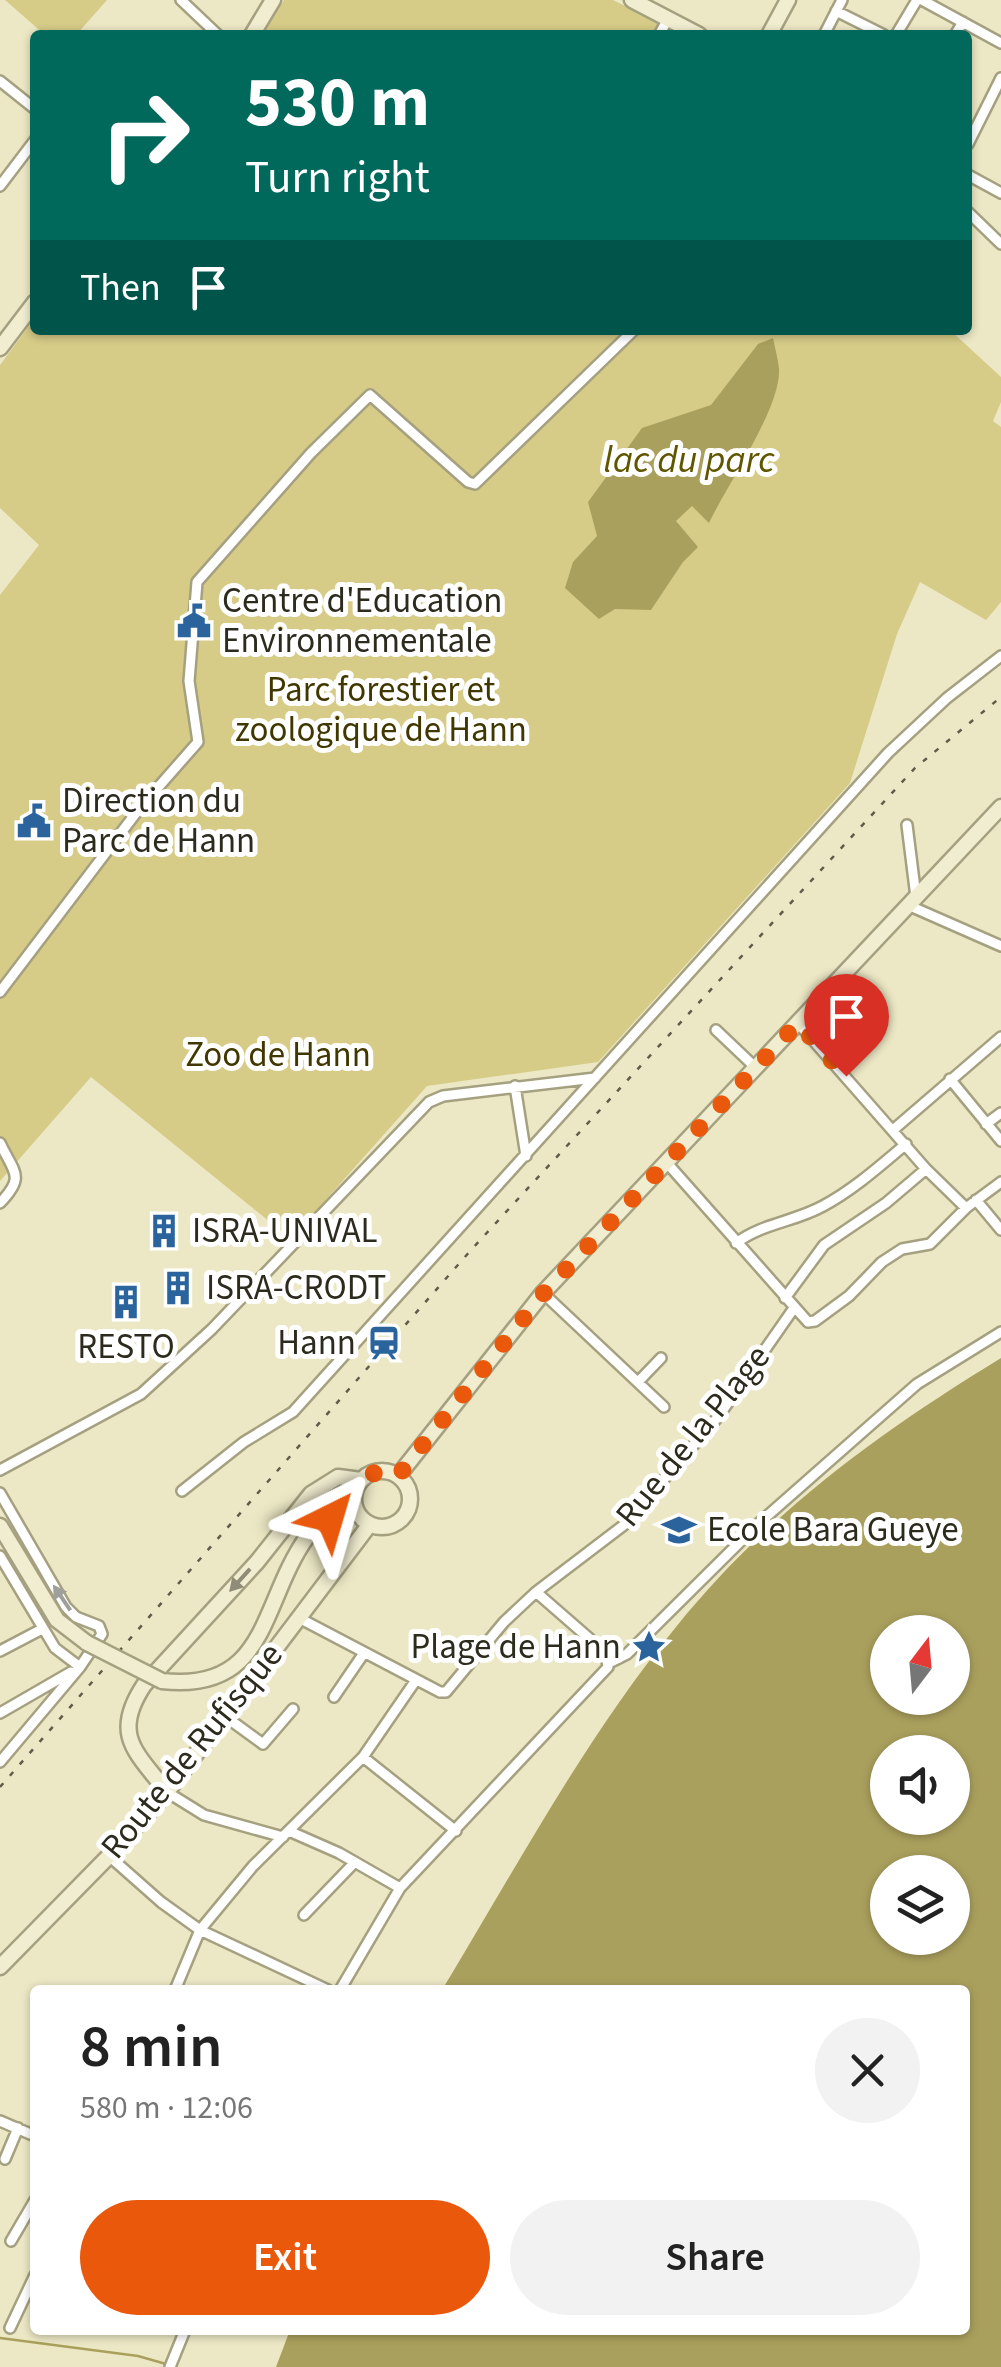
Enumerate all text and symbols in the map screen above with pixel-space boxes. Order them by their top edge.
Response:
text: 530 m [245,53,430,153]
icon: right [80,70,210,200]
text: Turn right [245,146,430,210]
icon: arrive [181,260,236,315]
text: Then [80,261,161,315]
water label: lac du parc [603,433,775,487]
place label: Centre d'Education Environnementale [222,576,503,666]
public building icon: Centre d'Education Environnementale [175,602,213,640]
park label: Parc forestier et zoologique de Hann [235,665,527,755]
place label: Direction du Parc de Hann [62,776,255,866]
public building icon: Direction du Parc de Hann [15,802,53,840]
pin [804,974,889,1077]
icon: arrive [819,989,874,1044]
park label: Zoo de Hann [185,1030,371,1080]
place label: ISRA-UNIVAL [192,1206,378,1256]
building icon: ISRA-UNIVAL [145,1212,183,1250]
place label: ISRA-CRODT [206,1263,386,1313]
building icon: ISRA-CRODT [159,1269,197,1307]
building icon: RESTO [107,1283,145,1321]
place label: Hann [277,1318,356,1368]
place label: RESTO [77,1322,175,1372]
station icon: Hann [365,1324,403,1362]
street label: Rue de la Plage [604,1334,782,1538]
position arrow [278,1466,382,1570]
place label: Ecole Bara Gueye [707,1505,959,1555]
school or university icon: Ecole Bara Gueye [660,1511,698,1549]
one-way arrow [228,1568,251,1592]
one-way arrow [53,1585,72,1612]
north arrow [870,1615,970,1715]
map controls [870,1615,970,1955]
place label: Plage de Hann [411,1622,621,1672]
place icon: Plage de Hann [630,1628,668,1666]
street label: Route de Rufisque [89,1632,295,1870]
button: sound [870,1735,970,1835]
button: layers [870,1855,970,1955]
text: 8 min [80,2005,223,2090]
button: close [815,2018,920,2123]
text: 580 m · 12:06 [80,2085,253,2131]
button: Exit [80,2200,490,2315]
button: Share [510,2200,920,2315]

